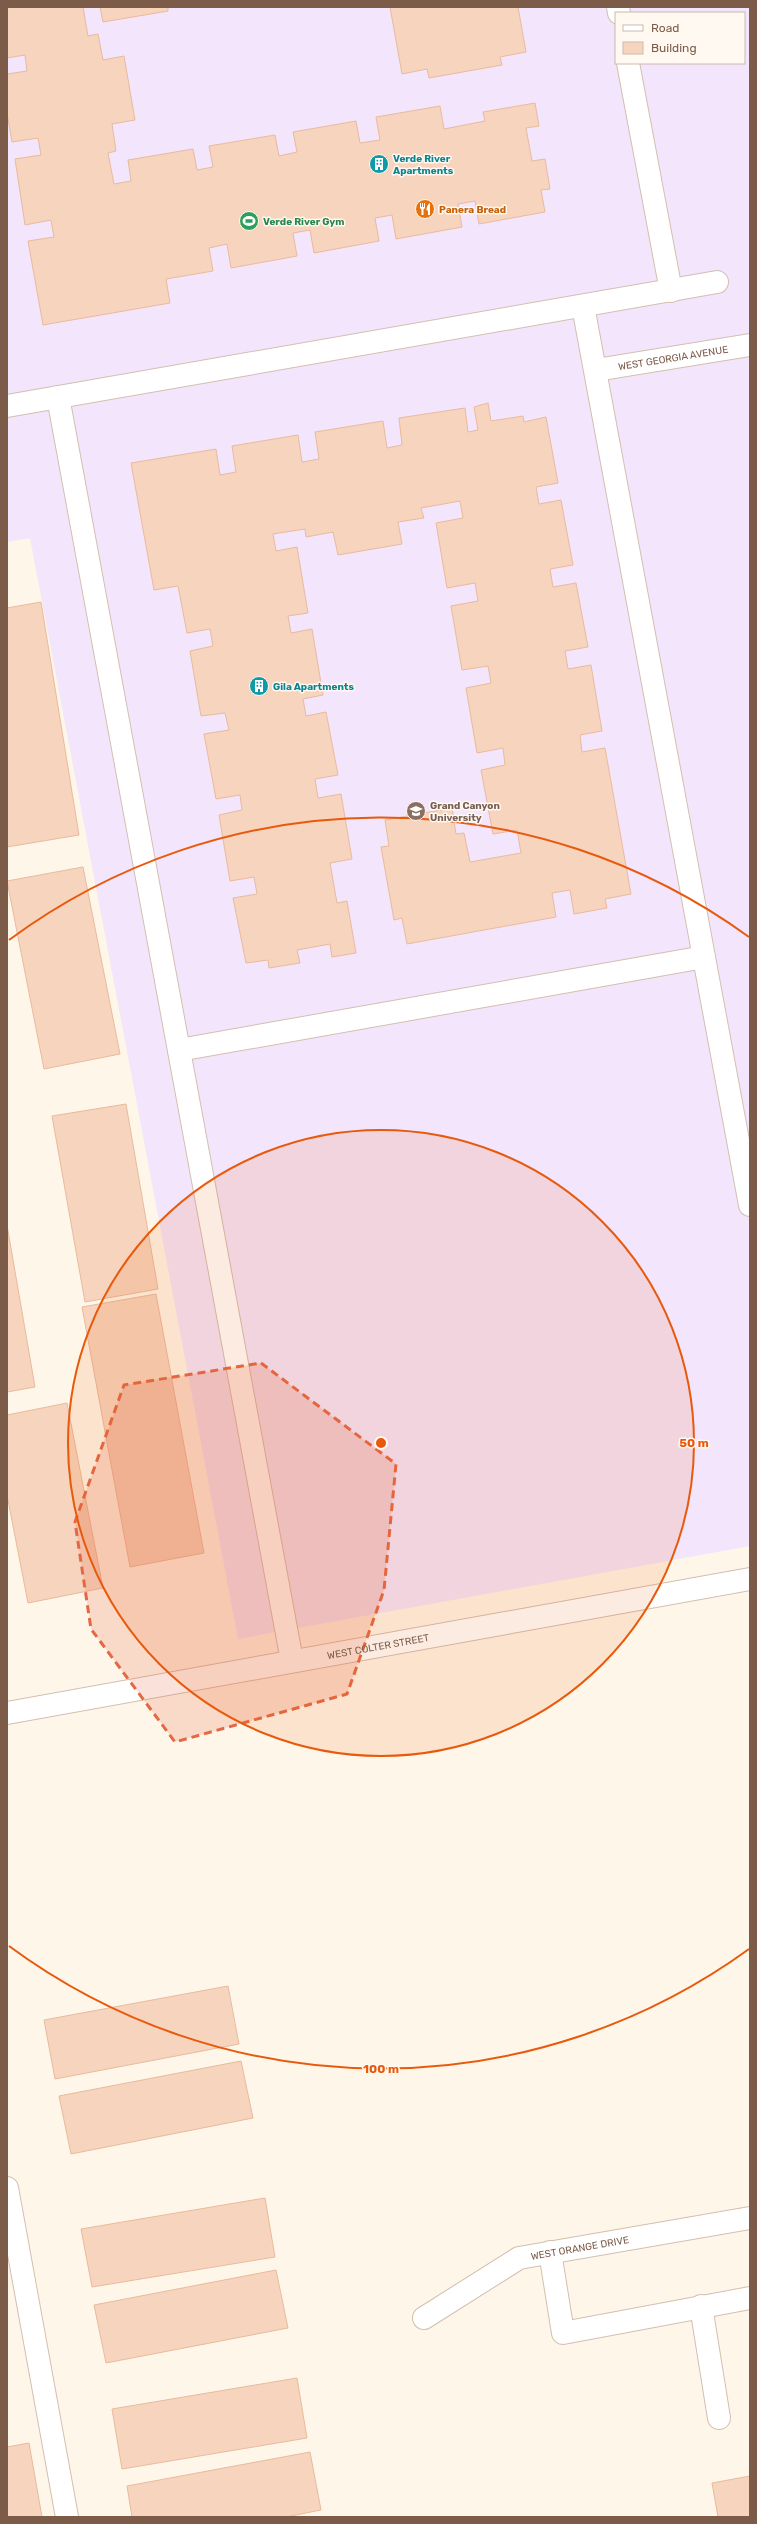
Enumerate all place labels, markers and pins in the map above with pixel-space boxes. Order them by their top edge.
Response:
building icon: Verde River Apartments [368,153,390,175]
place label: Verde River Apartments [393,153,454,177]
restaurant icon: Panera Bread [414,198,436,220]
place label: Panera Bread [439,204,506,216]
sports icon: Verde River Gym [238,210,260,232]
place label: Verde River Gym [263,216,344,228]
building icon: Gila Apartments [248,675,270,697]
place label: Gila Apartments [273,681,354,693]
school or university icon: Grand Canyon University [405,800,427,822]
place label: Grand Canyon University [430,800,500,824]
centre of rings [374,1436,388,1450]

